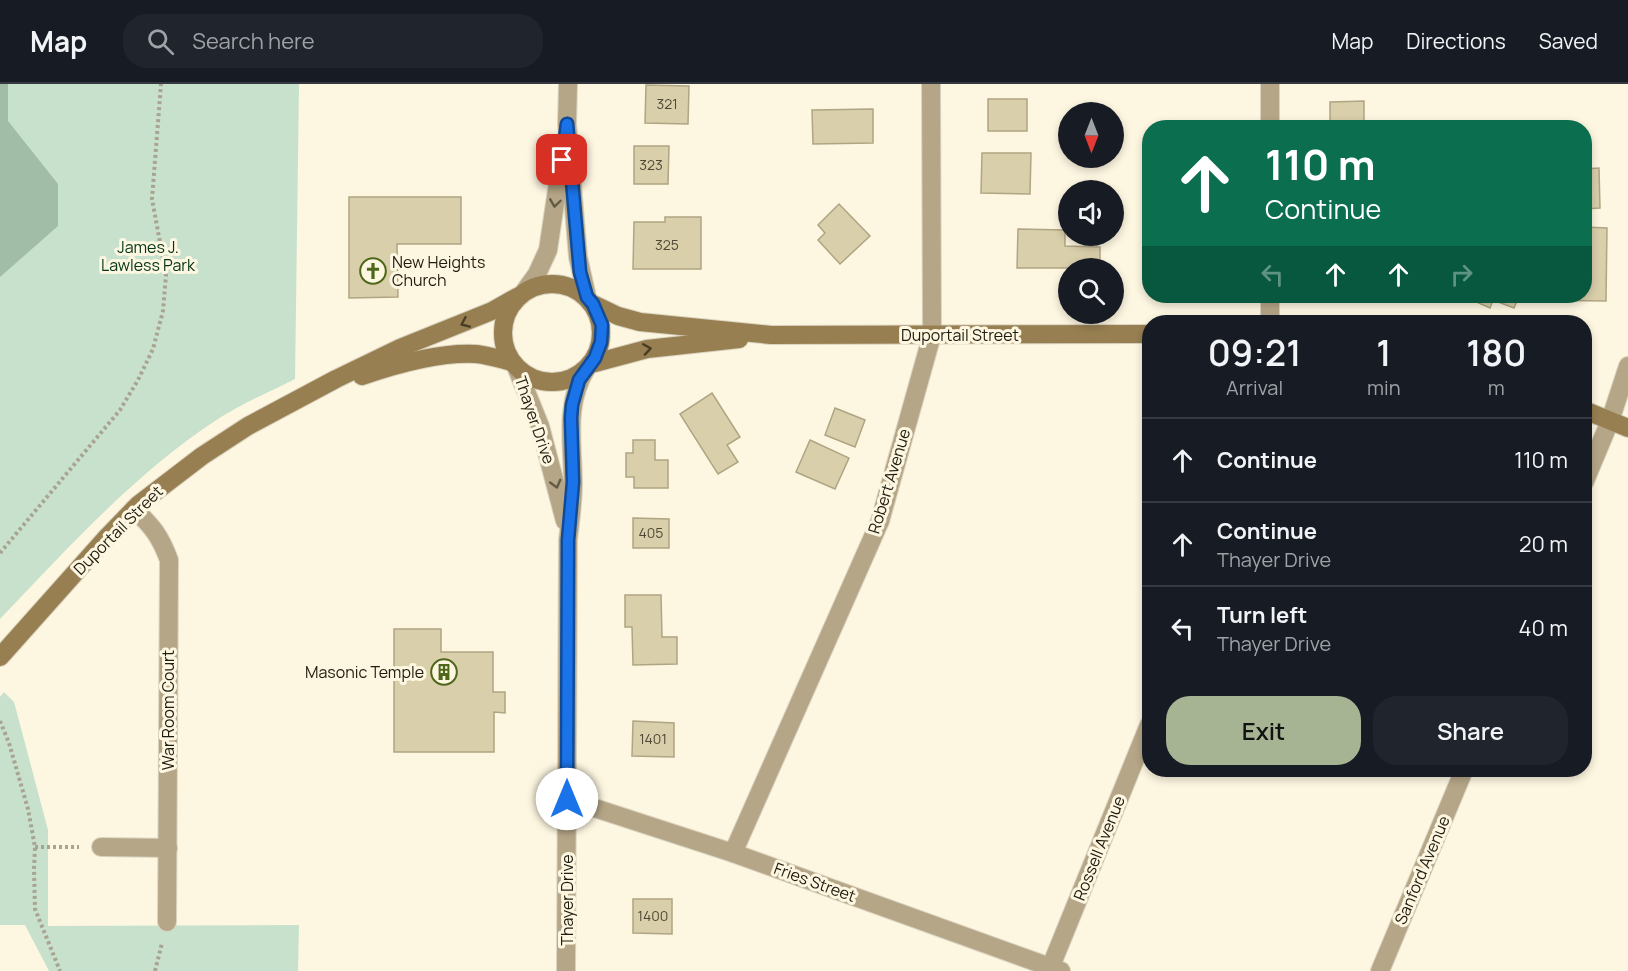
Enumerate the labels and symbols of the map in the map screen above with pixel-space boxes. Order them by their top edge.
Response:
house number: 321 [656,94,678,113]
north arrow [1058,102,1124,168]
pin [536,134,587,185]
house number: 323 [639,155,663,174]
one-way arrow [550,198,562,207]
house number: 325 [655,235,679,254]
park label: James J. Lawless Park [101,236,196,276]
place label: New Heights Church [392,251,485,291]
church icon: New Heights Church [358,256,388,286]
one-way arrow [460,316,471,328]
street label: Duportail Street [901,324,1019,346]
one-way arrow [642,343,652,356]
street label: Thayer Drive [510,373,560,467]
street label: Robert Avenue [863,426,915,536]
one-way arrow [549,478,561,489]
street label: Duportail Street [69,481,167,579]
house number: 405 [639,523,663,542]
street label: War Room Court [157,650,179,770]
building icon: Masonic Temple [429,657,459,687]
place label: Masonic Temple [305,661,424,683]
house number: 1401 [639,729,667,748]
position arrow [535,767,599,831]
street label: Rossell Avenue [1068,792,1130,904]
street label: Sanford Avenue [1389,812,1455,928]
street label: Thayer Drive [556,854,578,946]
street label: Fries Street [771,857,859,907]
house number: 1400 [638,906,668,925]

